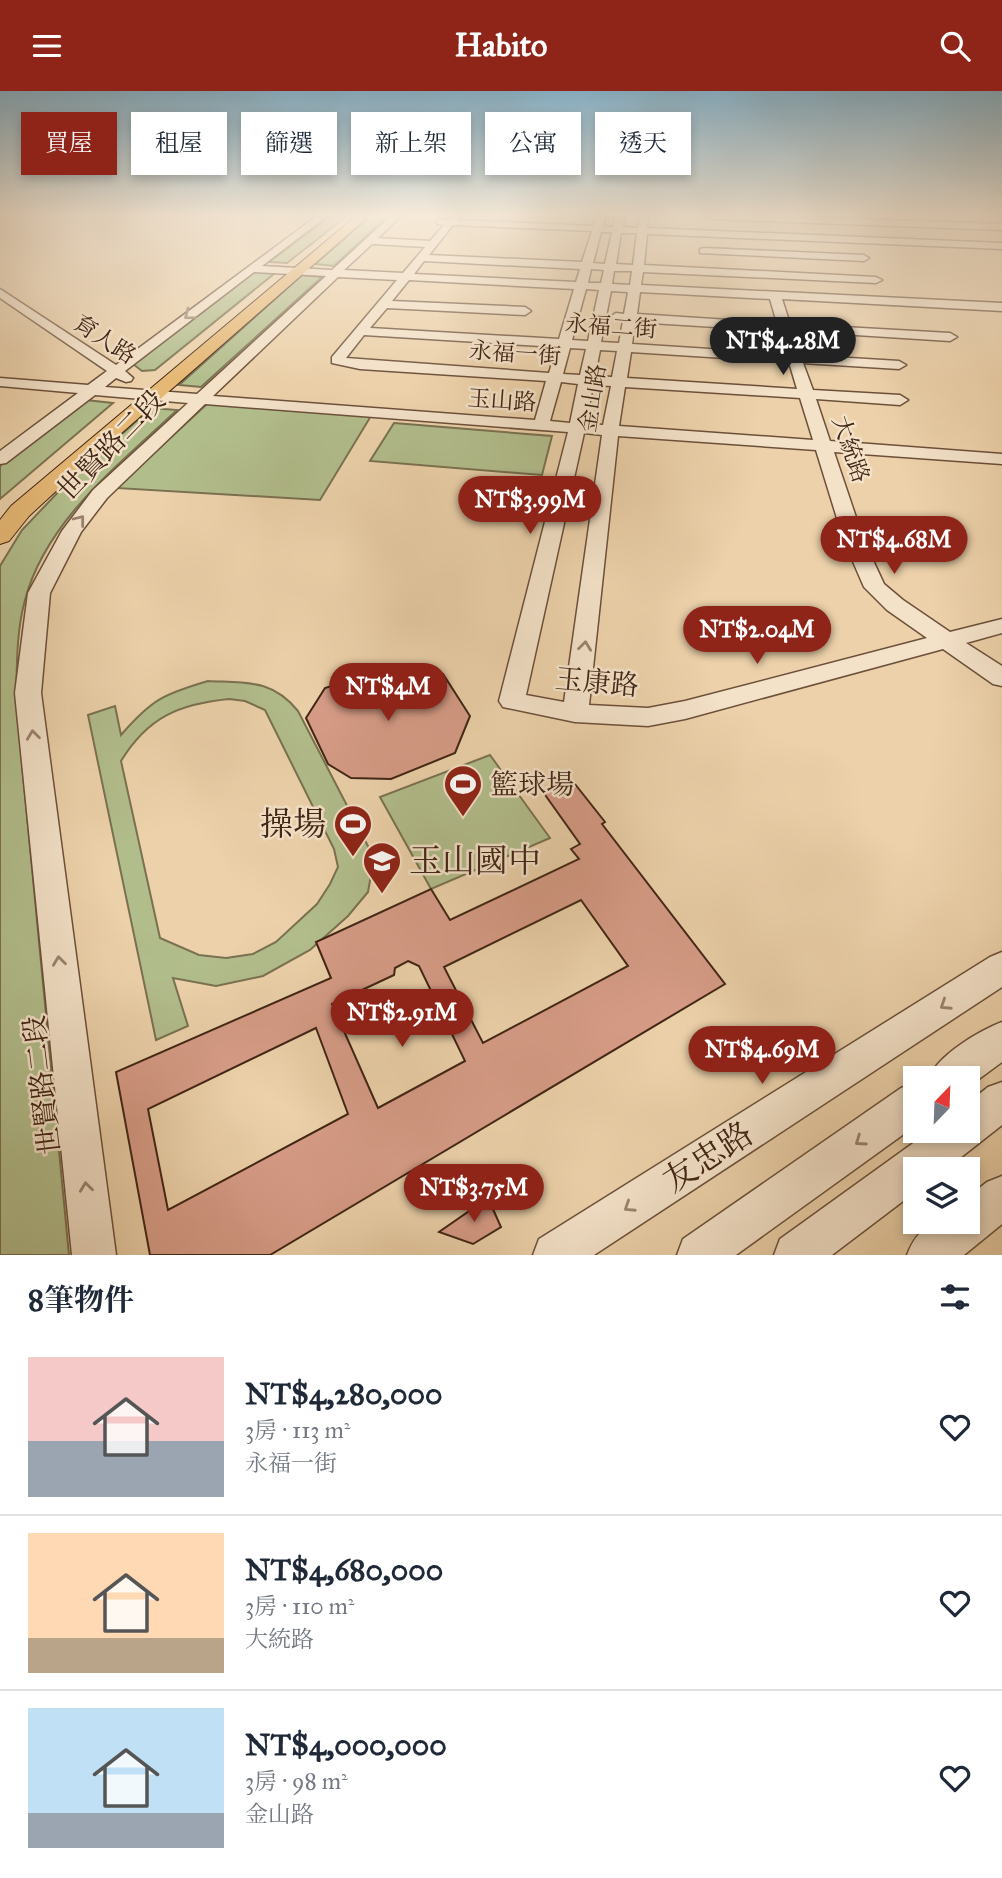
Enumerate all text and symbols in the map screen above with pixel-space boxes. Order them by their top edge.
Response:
text: Habito [455,26,547,65]
icon: menu [28,27,66,65]
icon: search [936,27,974,65]
chip: 買屋 [21,112,117,175]
chip: 租屋 [131,112,227,175]
chip: 篩選 [241,112,337,175]
chip: 新上架 [351,112,471,175]
chip: 公寓 [485,112,581,175]
chip: 透天 [595,112,691,175]
one-way arrow [184,307,197,319]
street label: 育人路 [68,308,142,370]
street label: 永福二街 [564,309,658,343]
pin: NT$4.28M [711,317,855,377]
text: NT$4.28M [726,326,840,354]
street label: 永福一街 [468,336,562,370]
street label: 金山路 [573,362,611,434]
street label: 世賢路二段 [50,382,172,508]
street label: 玉山路 [467,384,537,416]
street label: 大統路 [827,412,875,486]
pin: NT$3.99M [458,477,602,536]
text: NT$3.99M [474,485,586,513]
one-way arrow [72,515,85,528]
pin: NT$4.68M [822,517,966,576]
text: NT$4.68M [837,525,951,553]
pin: NT$2.04M [685,607,829,666]
text: NT$2.04M [699,615,815,643]
one-way arrow [577,640,592,652]
street label: 玉康路 [554,661,640,703]
pin: NT$4M [339,663,437,723]
text: NT$4M [345,672,431,700]
one-way arrow [25,730,40,741]
sports icon: 籃球場 [442,763,484,818]
place label: 籃球場 [490,767,574,802]
sports icon: 操場 [332,803,374,858]
place label: 操場 [260,804,326,844]
school or university icon: 玉山國中 [361,840,403,895]
place label: 玉山國中 [409,841,541,881]
one-way arrow [52,955,67,967]
pin: NT$2.91M [330,989,474,1049]
one-way arrow [939,997,952,1010]
text: NT$2.91M [347,998,457,1026]
street label: 世賢路二段 [16,1013,68,1157]
pin: NT$4.69M [690,1027,834,1086]
text: NT$4.69M [704,1035,820,1063]
north arrow [903,1066,980,1143]
map controls [903,1066,980,1234]
street label: 友忠路 [656,1113,760,1201]
one-way arrow [855,1133,868,1145]
button: layers [903,1157,980,1234]
pin: NT$3.75M [402,1165,546,1224]
text: NT$3.75M [420,1173,528,1201]
one-way arrow [79,1181,94,1193]
one-way arrow [624,1199,637,1212]
icon: filters [936,1278,974,1316]
text: 8筆物件 [28,1282,134,1318]
text: NT$4,280,000 [245,1376,443,1412]
icon: home [84,1385,168,1469]
icon: heart [936,1408,974,1446]
text: 3房 · 113 m² [245,1416,350,1444]
text: 永福一街 [245,1449,337,1477]
text: NT$4,680,000 [245,1552,443,1588]
icon: home [84,1561,168,1645]
icon: heart [936,1584,974,1622]
text: 3房 · 110 m² [245,1592,355,1620]
text: 大統路 [245,1625,314,1653]
text: NT$4,000,000 [245,1727,447,1763]
icon: home [84,1736,168,1820]
icon: heart [936,1759,974,1797]
text: 3房 · 98 m² [245,1767,348,1795]
text: 金山路 [245,1800,314,1828]

